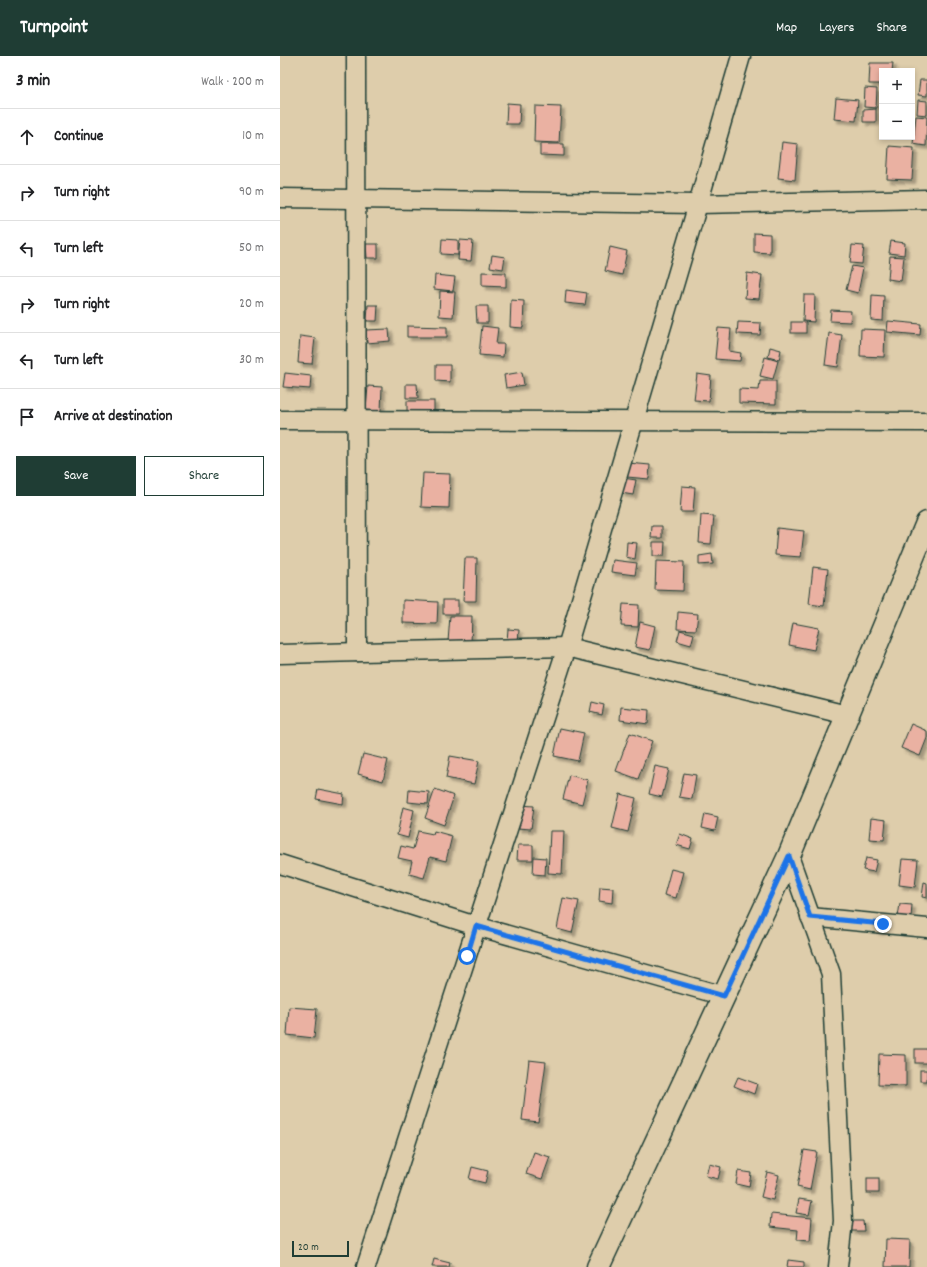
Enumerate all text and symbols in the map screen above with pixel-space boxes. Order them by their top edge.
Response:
text: Turnpoint [20,15,88,42]
text: Map [776,18,797,38]
text: Layers [819,18,854,38]
text: Share [876,18,907,38]
map controls [879,68,915,140]
button: + [879,68,915,104]
text: 3 min [16,70,50,94]
text: Walk · 200 m [201,73,264,92]
button: − [879,104,915,140]
icon: ahead [16,126,38,148]
text: Continue [54,126,103,148]
text: 10 m [242,127,264,146]
icon: right [16,182,38,204]
text: Turn right [54,182,110,204]
text: 90 m [239,183,264,202]
icon: left [16,238,38,260]
text: Turn left [54,238,103,260]
text: 50 m [239,239,264,258]
icon: right [16,294,38,316]
text: Turn right [54,294,110,316]
text: 20 m [239,295,264,314]
icon: left [16,350,38,372]
text: Turn left [54,350,103,372]
text: 30 m [239,351,264,370]
icon: arrive [16,406,38,428]
text: Arrive at destination [54,406,172,428]
button: Save [16,456,136,496]
button: Share [144,456,264,496]
route end [874,915,892,933]
route start [458,947,476,965]
scale bar [292,1239,349,1258]
text: 20 m [298,1240,319,1256]

